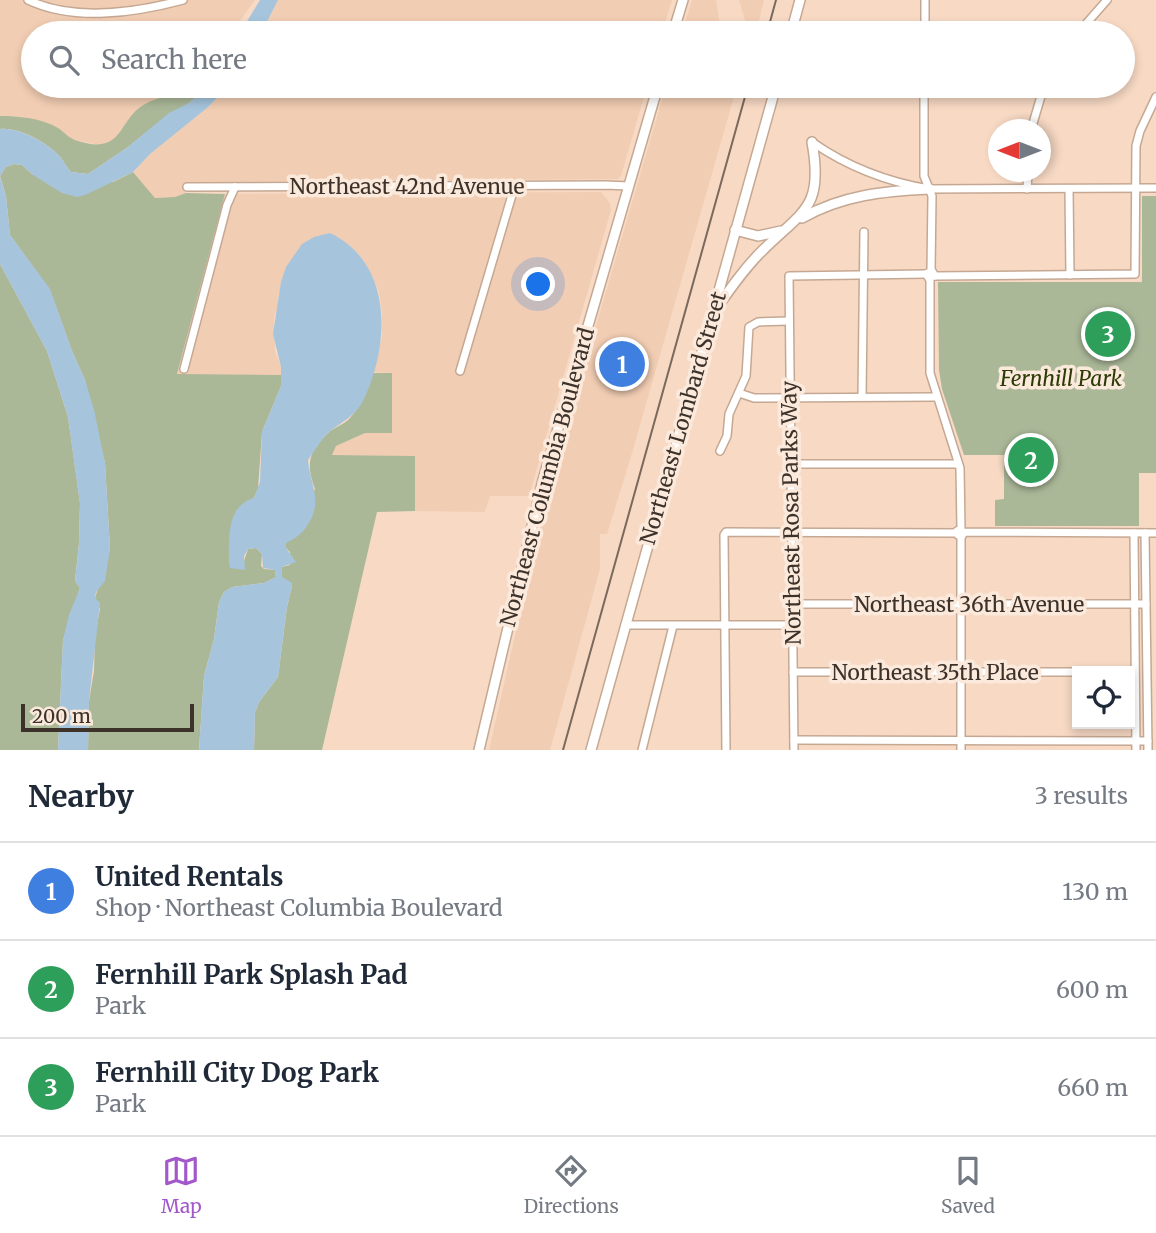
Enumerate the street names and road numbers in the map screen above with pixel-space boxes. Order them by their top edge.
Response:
street label: Northeast 42nd Avenue [290,173,524,200]
street label: Northeast Lombard Street [634,288,732,548]
street label: Northeast Columbia Boulevard [494,324,600,629]
street label: Northeast Rosa Parks Way [775,380,807,645]
street label: Northeast 36th Avenue [854,591,1084,618]
street label: Northeast 35th Place [831,659,1039,686]

